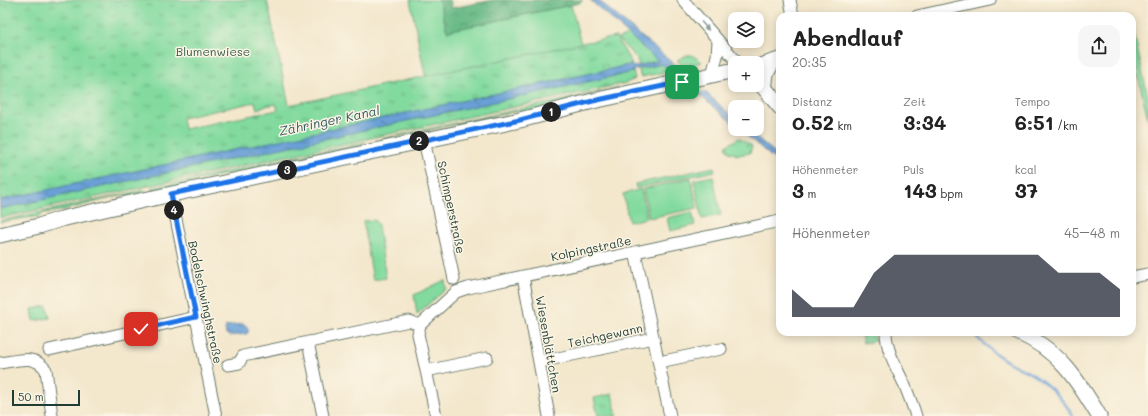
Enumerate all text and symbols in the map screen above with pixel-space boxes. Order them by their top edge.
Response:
map controls [728,12,764,136]
button: layers [728,12,764,48]
one-way arrow [701,21,710,31]
text: Abendlauf [792,23,902,52]
button: share [1078,25,1120,67]
park label: Blumenwiese [176,43,250,59]
text: 20:35 [792,53,827,70]
button: + [728,56,764,92]
pin [665,65,699,99]
icon: arrive [671,71,693,93]
text: Distanz [792,94,832,109]
text: Zeit [903,94,926,109]
text: Tempo [1015,94,1050,109]
button: − [728,100,764,136]
water label: Zähringer Kanal [277,101,382,139]
pin: 1 [541,102,561,122]
text: 1 [549,104,553,119]
text: 0.52 [792,109,834,135]
text: 3:34 [903,109,946,135]
text: 6:51 [1015,109,1054,135]
text: km [834,118,852,133]
text: /km [1054,118,1078,133]
pin: 2 [409,131,429,151]
text: 2 [416,133,422,148]
street label: Schimperstraße [434,159,470,255]
pin: 3 [277,160,297,180]
text: 3 [284,162,290,177]
text: Höhenmeter [792,162,858,177]
text: Puls [903,162,924,177]
text: kcal [1015,162,1037,177]
text: 3 [792,177,804,203]
text: 143 [903,177,937,203]
text: 37 [1015,177,1038,203]
text: m [804,186,816,201]
text: bpm [937,186,963,201]
pin: 4 [164,200,184,220]
text: 4 [171,202,177,217]
text: Höhenmeter [792,224,870,241]
text: 45–48 m [1064,224,1120,241]
street label: Kolpingstraße [549,232,633,264]
street label: Bodelschwinghstraße [185,239,227,365]
street label: Wiesenblättchen [533,294,565,394]
pin [124,312,158,346]
icon: check [130,318,152,340]
street label: Teichgewann [566,319,644,351]
scale bar [12,388,80,407]
text: 50 m [18,389,44,404]

